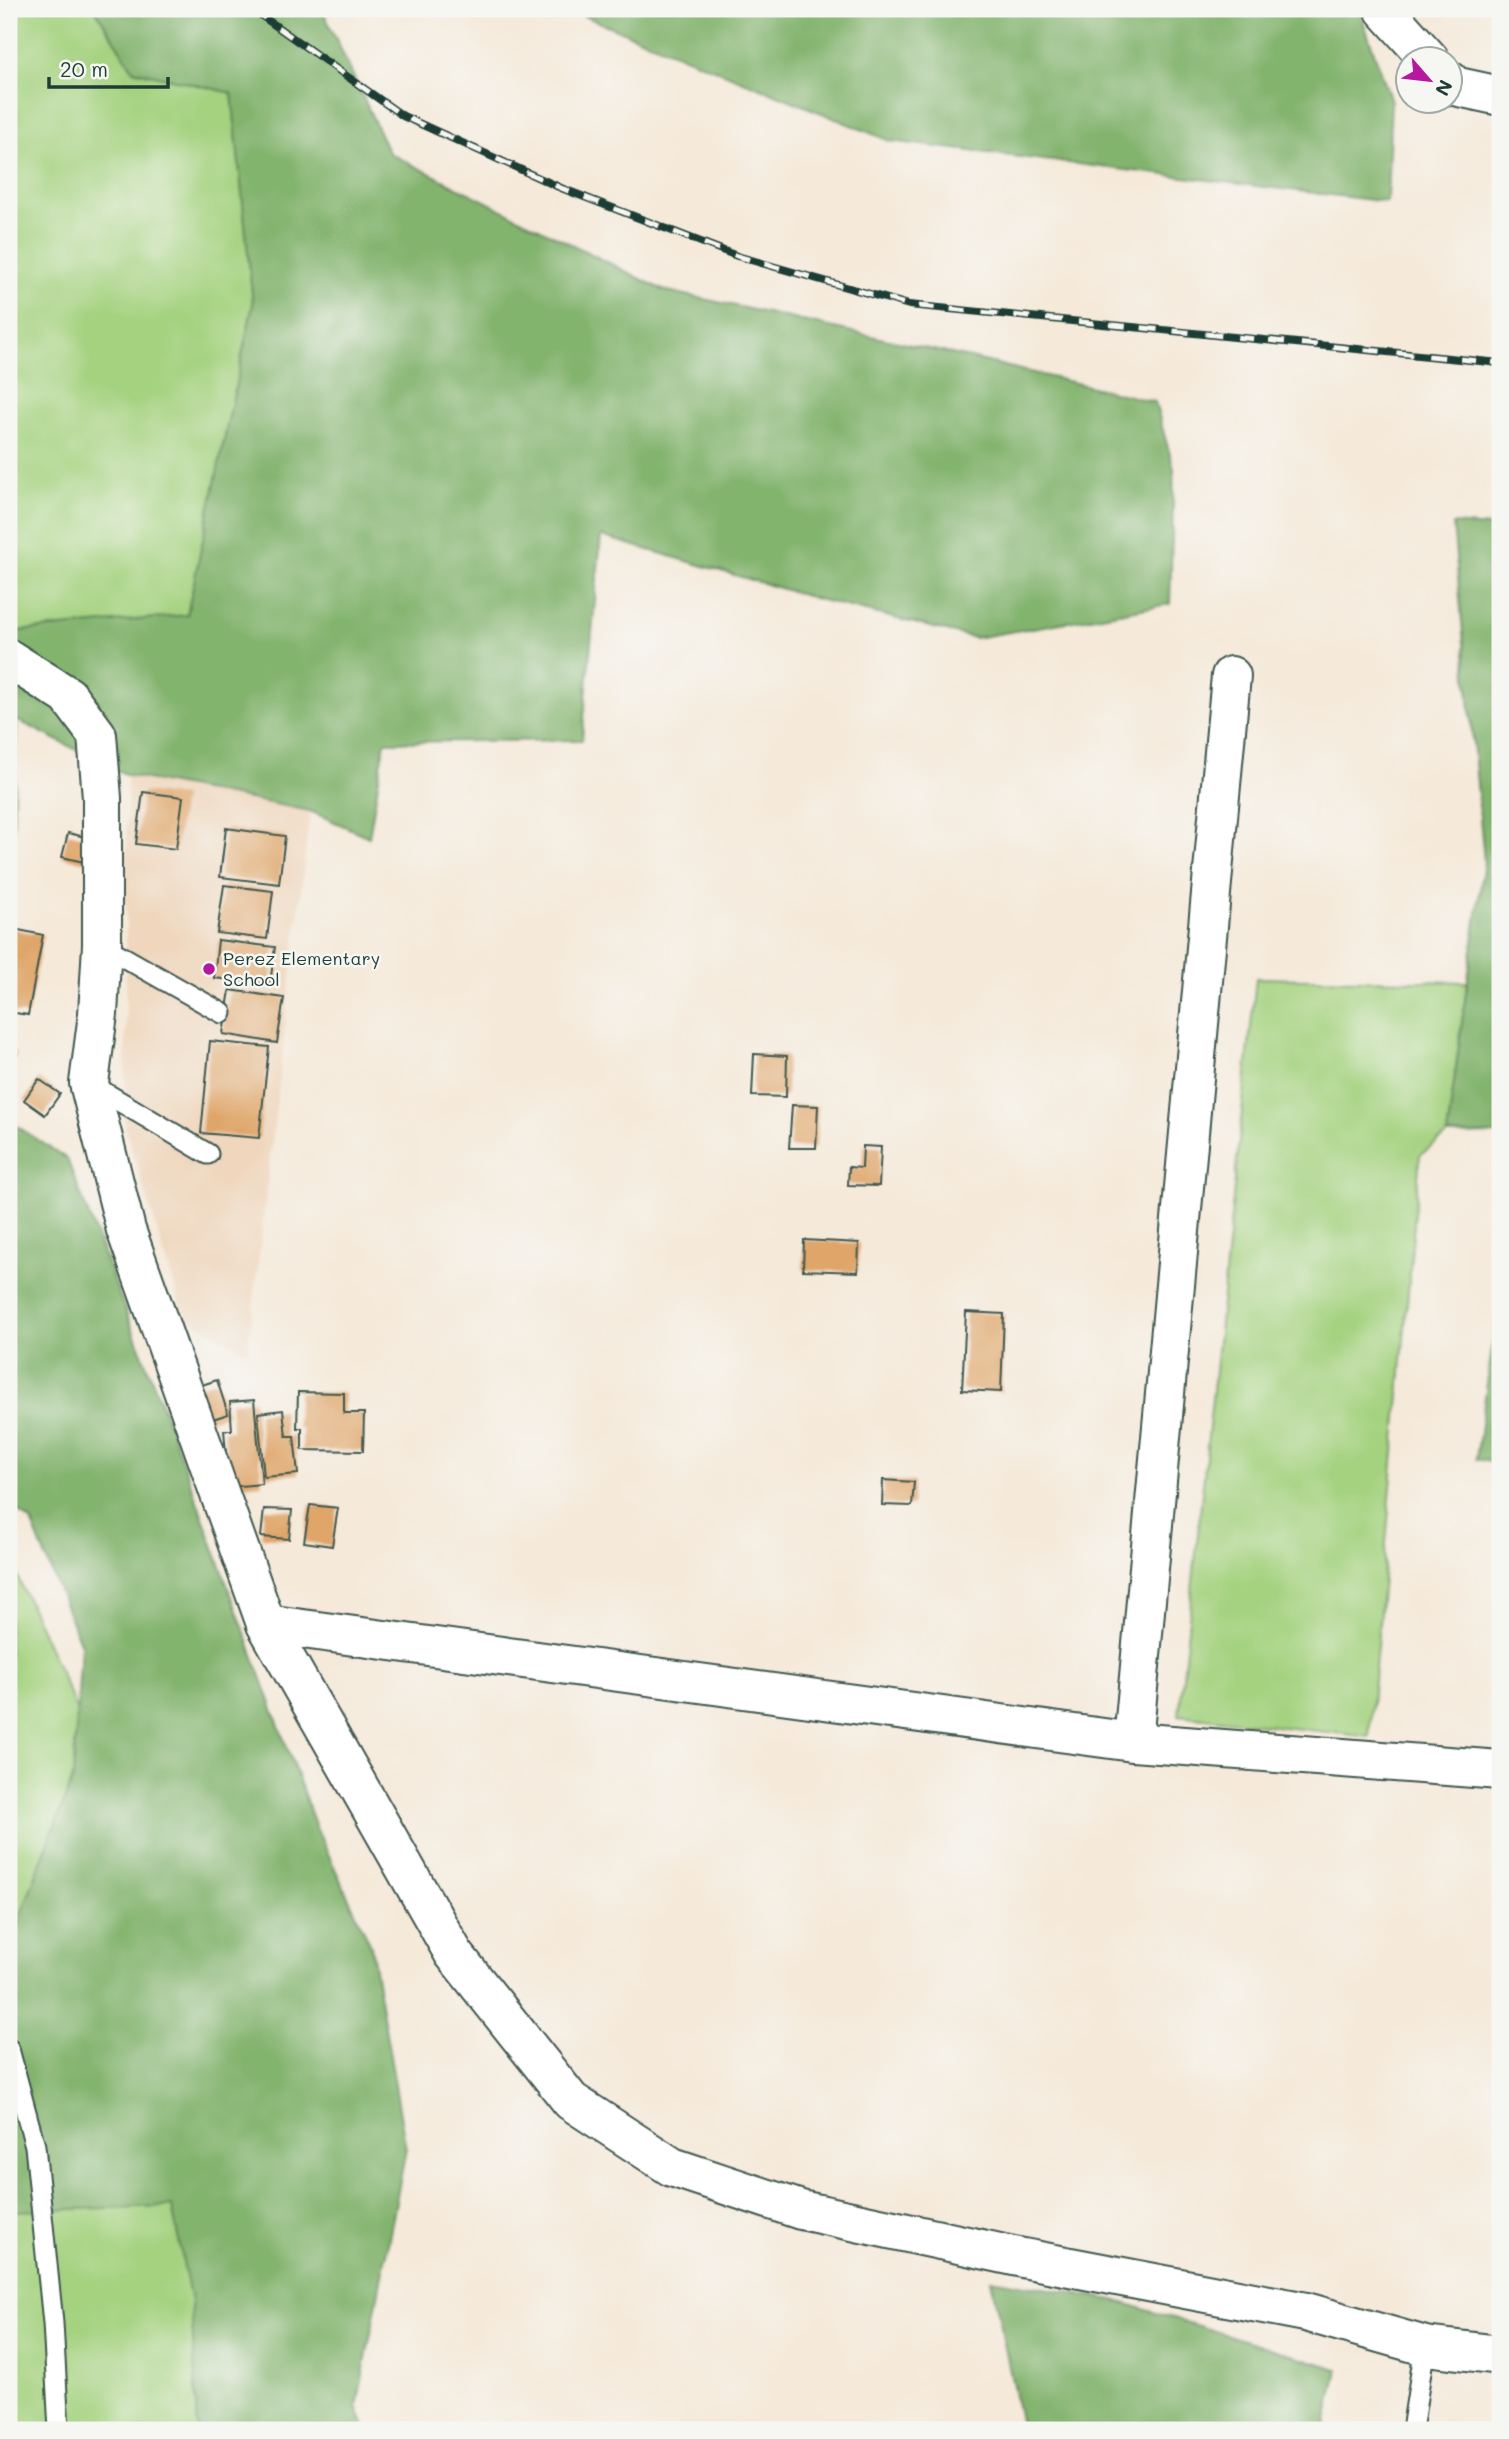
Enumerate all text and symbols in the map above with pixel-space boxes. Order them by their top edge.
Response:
scale bar [49,46,168,90]
north arrow [1394,46,1464,116]
text: 20 m [60,55,108,82]
text: N [1430,76,1459,100]
place label: Perez Elementary School [223,946,380,991]
marker: Perez Elementary School [201,961,217,977]

